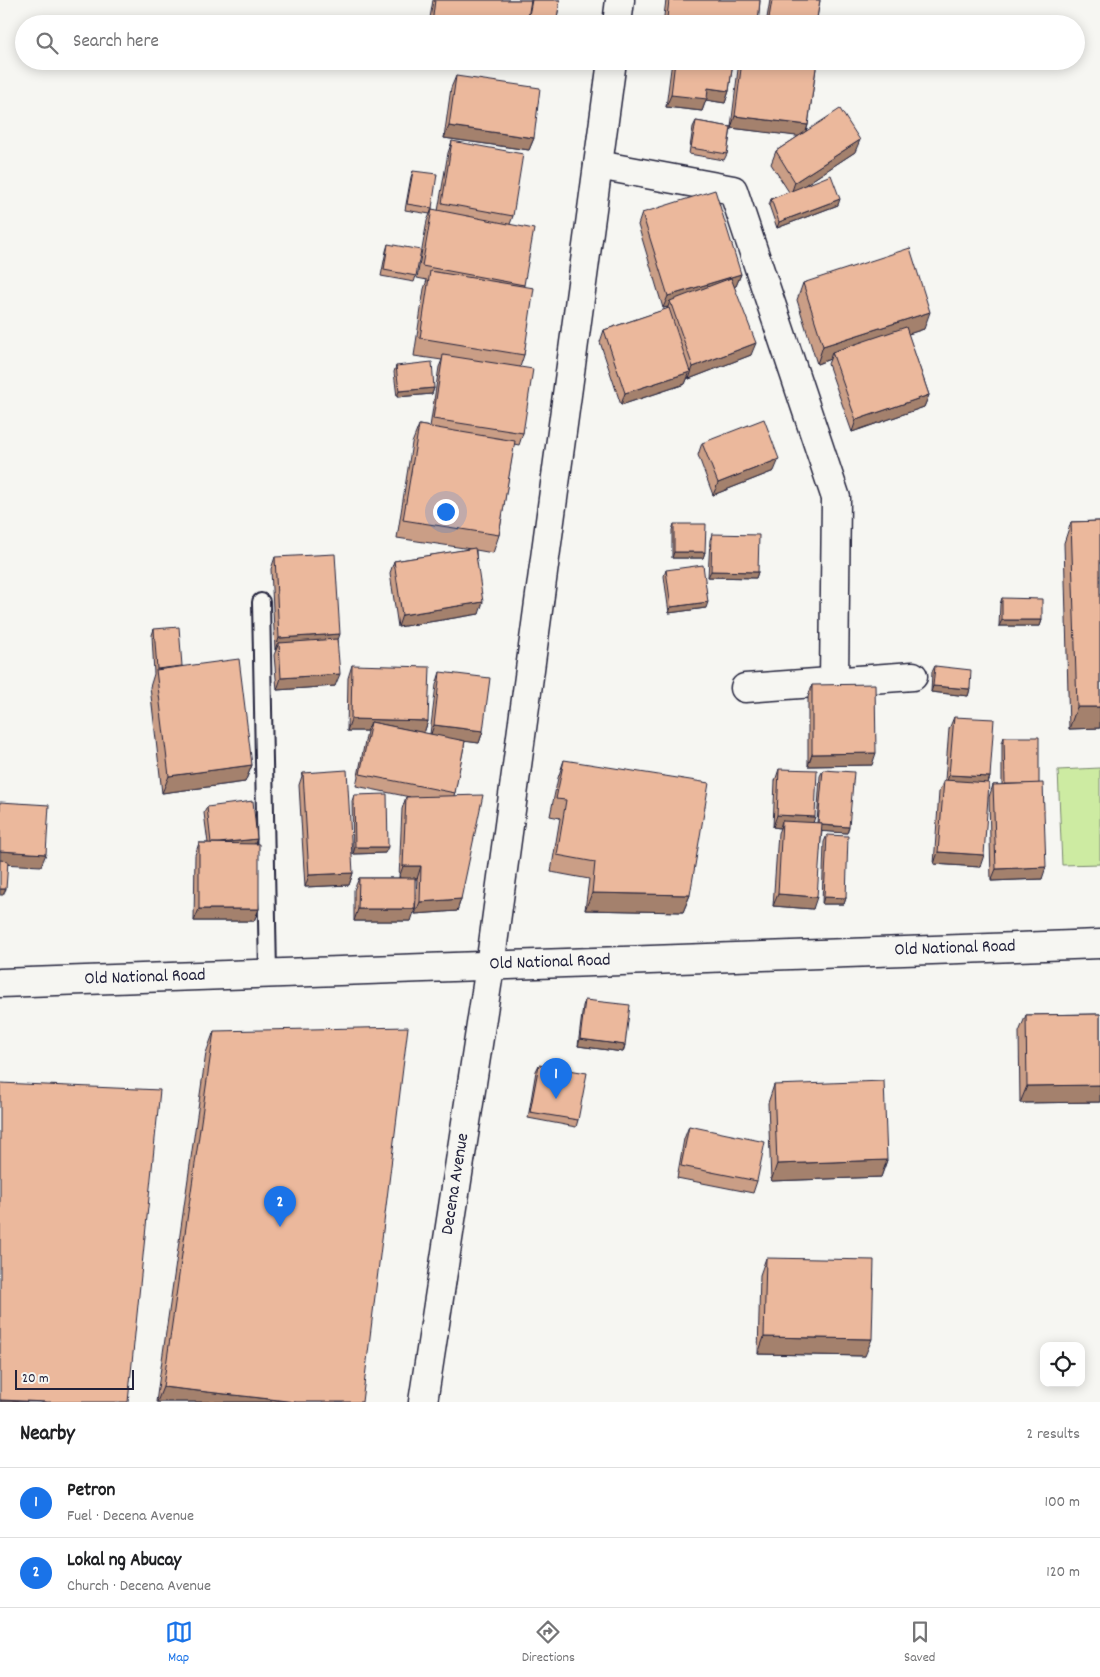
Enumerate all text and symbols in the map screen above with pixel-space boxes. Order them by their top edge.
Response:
search box [15,15,1085,70]
icon: search [33,29,61,57]
text: Search here [73,29,159,56]
your location [433,499,459,525]
street label: Old National Road [894,934,1016,964]
street label: Old National Road [489,948,611,978]
street label: Old National Road [84,963,206,993]
pin: 1 [540,1058,572,1099]
street label: Decena Avenue [436,1131,476,1237]
pin: 2 [264,1186,296,1227]
map controls [1040,1342,1085,1387]
button: locate [1040,1342,1085,1387]
scale bar [15,1367,134,1390]
text: 20 m [22,1369,49,1389]
text: Nearby [20,1420,75,1450]
text: 2 results [1026,1423,1080,1446]
text: Petron [67,1478,115,1505]
text: 1 [34,1491,38,1514]
text: 100 m [1044,1491,1080,1514]
text: Fuel · Decena Avenue [67,1505,194,1528]
text: Lokal ng Abucay [67,1548,181,1575]
text: 2 [33,1561,40,1584]
text: 120 m [1046,1561,1080,1584]
text: Church · Decena Avenue [67,1575,211,1598]
tab: Map [165,1618,193,1668]
tab: Directions [522,1618,575,1668]
tab: Saved [904,1618,935,1668]

